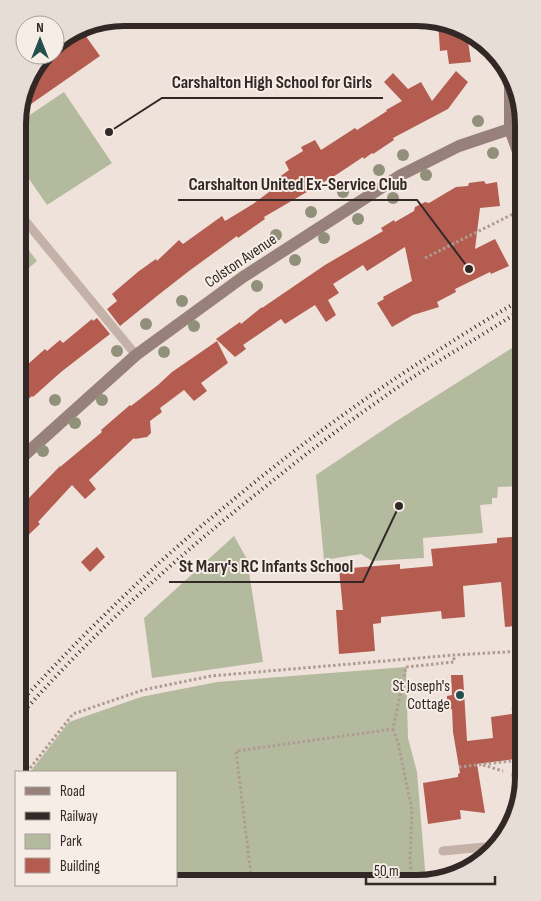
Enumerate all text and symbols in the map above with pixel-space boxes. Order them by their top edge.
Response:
north arrow [15,15,65,65]
text: N [36,19,44,36]
callout: Carshalton High School for Girls [162,65,383,98]
text: Carshalton High School for Girls [172,72,372,93]
callout: Carshalton United Ex-Service Club [178,167,417,200]
text: Carshalton United Ex-Service Club [189,174,408,195]
street label: Colston Avenue [201,230,281,292]
callout: St Mary's RC Infants School [169,549,363,582]
text: St Mary's RC Infants School [179,556,353,577]
place label: St Joseph's Cottage [392,677,450,714]
marker: St Joseph's Cottage [454,689,466,701]
legend [15,771,178,886]
text: Road [60,782,85,801]
text: Railway [60,807,98,826]
text: Park [60,832,82,851]
scale bar [366,854,495,886]
text: Building [60,857,100,876]
text: 50 m [374,862,399,881]

